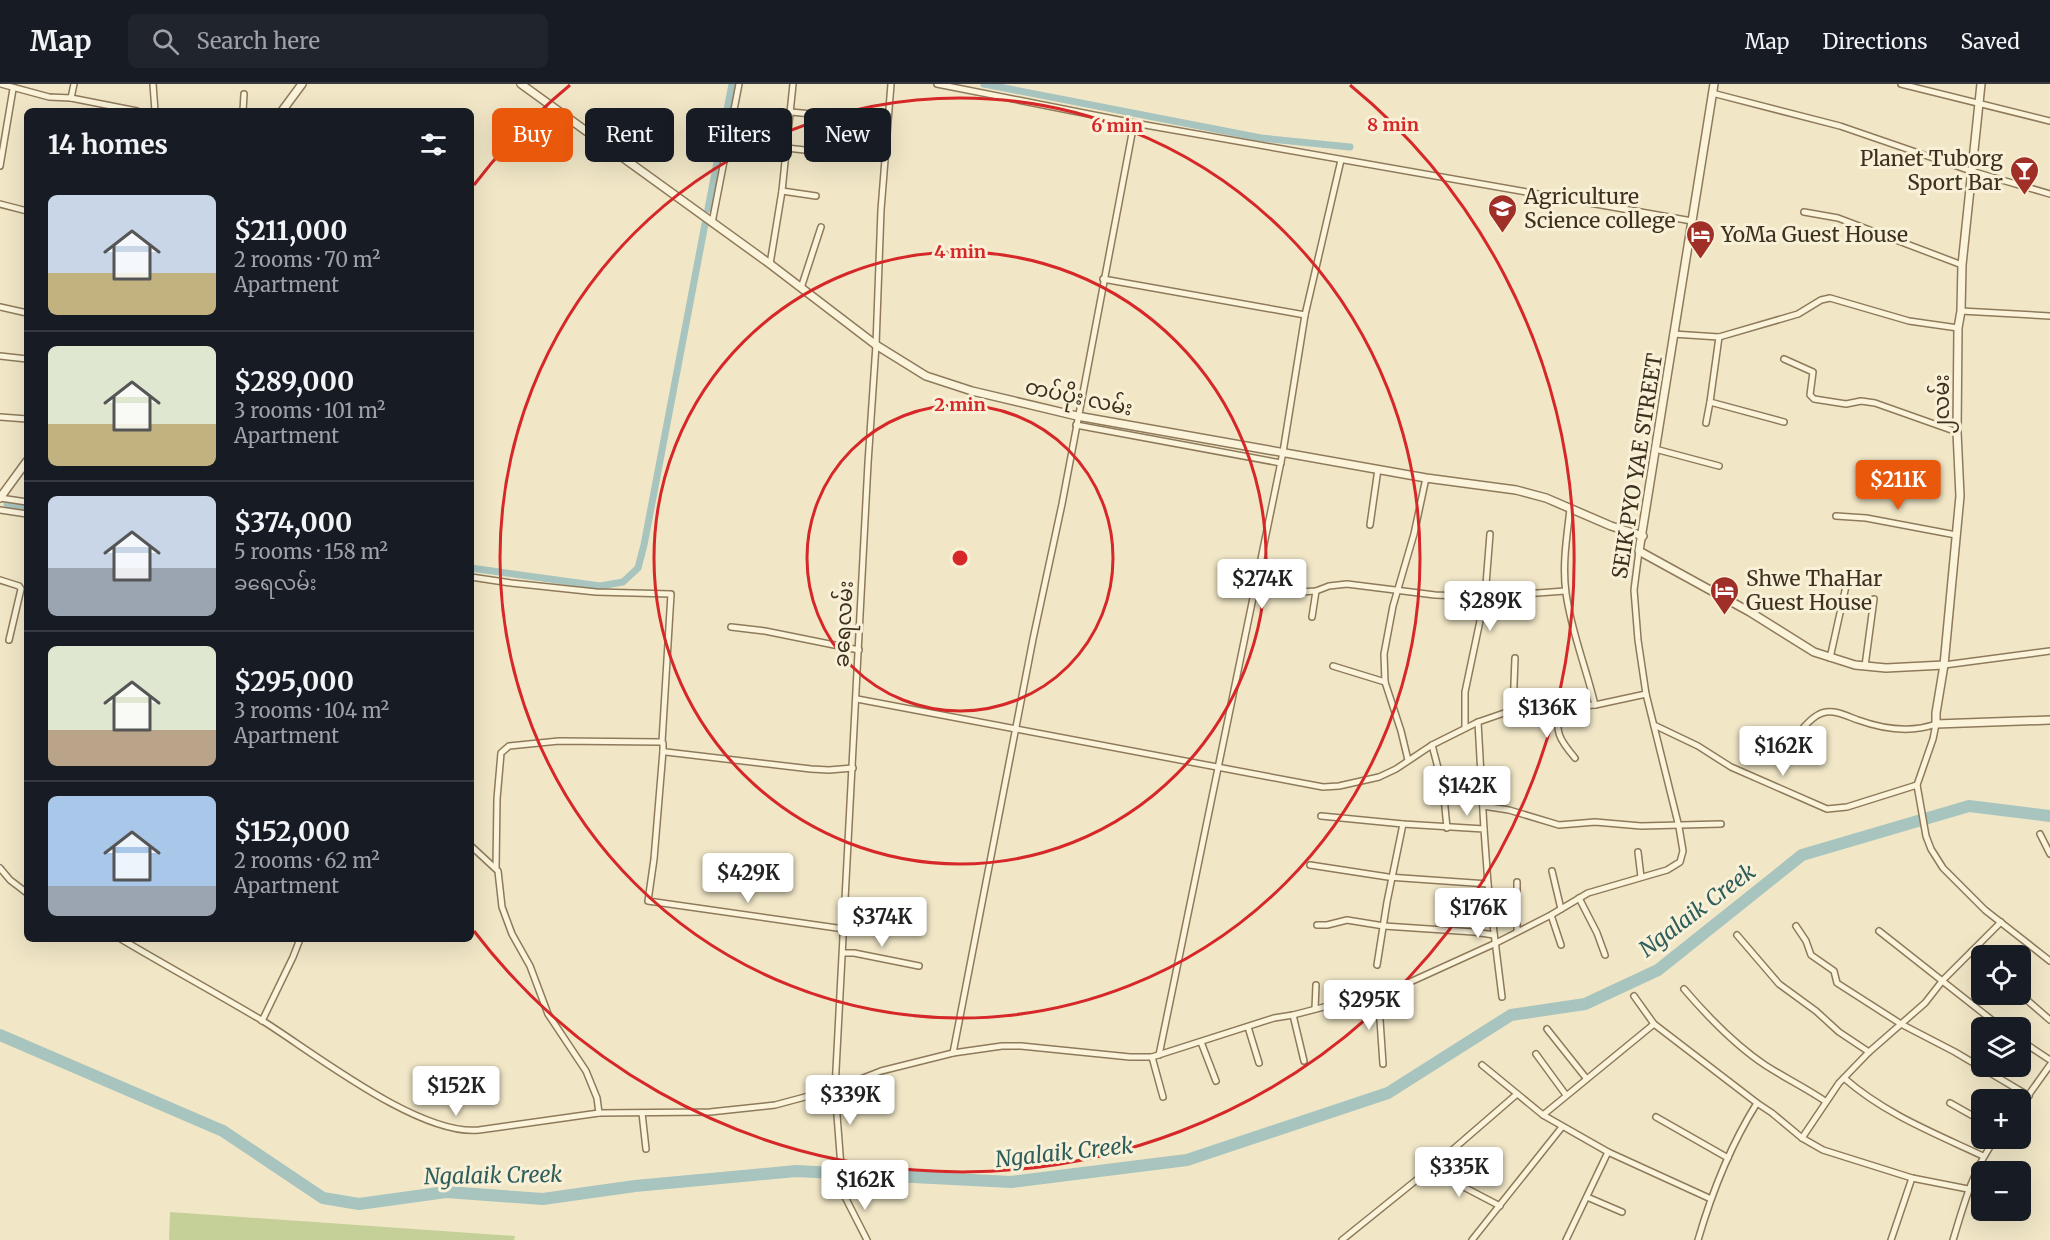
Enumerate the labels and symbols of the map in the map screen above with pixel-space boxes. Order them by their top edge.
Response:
text: 8 min [1367,113,1419,136]
text: 6 min [1091,114,1143,137]
place label: Planet Tuborg Sport Bar [1860,145,2003,196]
bar icon: Planet Tuborg Sport Bar [2008,154,2040,196]
place label: Agriculture Science college [1523,183,1675,234]
school or university icon: Agriculture Science college [1487,192,1519,234]
hotel icon: YoMa Guest House [1684,218,1716,260]
place label: YoMa Guest House [1720,221,1908,248]
text: 4 min [934,240,986,263]
street label: SEIK PYO YAE STREET [1606,351,1668,581]
street label: တပ်ပိုး လမ်း [1022,370,1136,425]
street label: ၂လမ်း [1926,374,1959,434]
text: 2 min [934,393,986,416]
pin: $211K [1856,460,1940,511]
centre of rings [950,548,970,568]
pin: $274K [1220,559,1304,610]
place label: Shwe ThaHar Guest House [1746,565,1883,616]
hotel icon: Shwe ThaHar Guest House [1709,574,1741,616]
street label: ခရေလမ်း [825,580,863,668]
pin: $289K [1448,581,1532,632]
pin: $136K [1505,688,1589,739]
pin: $162K [1741,726,1825,777]
pin: $142K [1425,766,1509,817]
pin: $429K [706,853,790,904]
water label: Ngalaik Creek [1633,857,1761,963]
pin: $176K [1436,888,1520,939]
pin: $374K [840,897,924,948]
pin: $295K [1327,980,1411,1031]
pin: $152K [414,1066,498,1117]
pin: $339K [808,1075,892,1126]
water label: Ngalaik Creek [994,1131,1134,1173]
pin: $335K [1417,1147,1501,1198]
water label: Ngalaik Creek [424,1160,562,1190]
pin: $162K [823,1160,907,1211]

